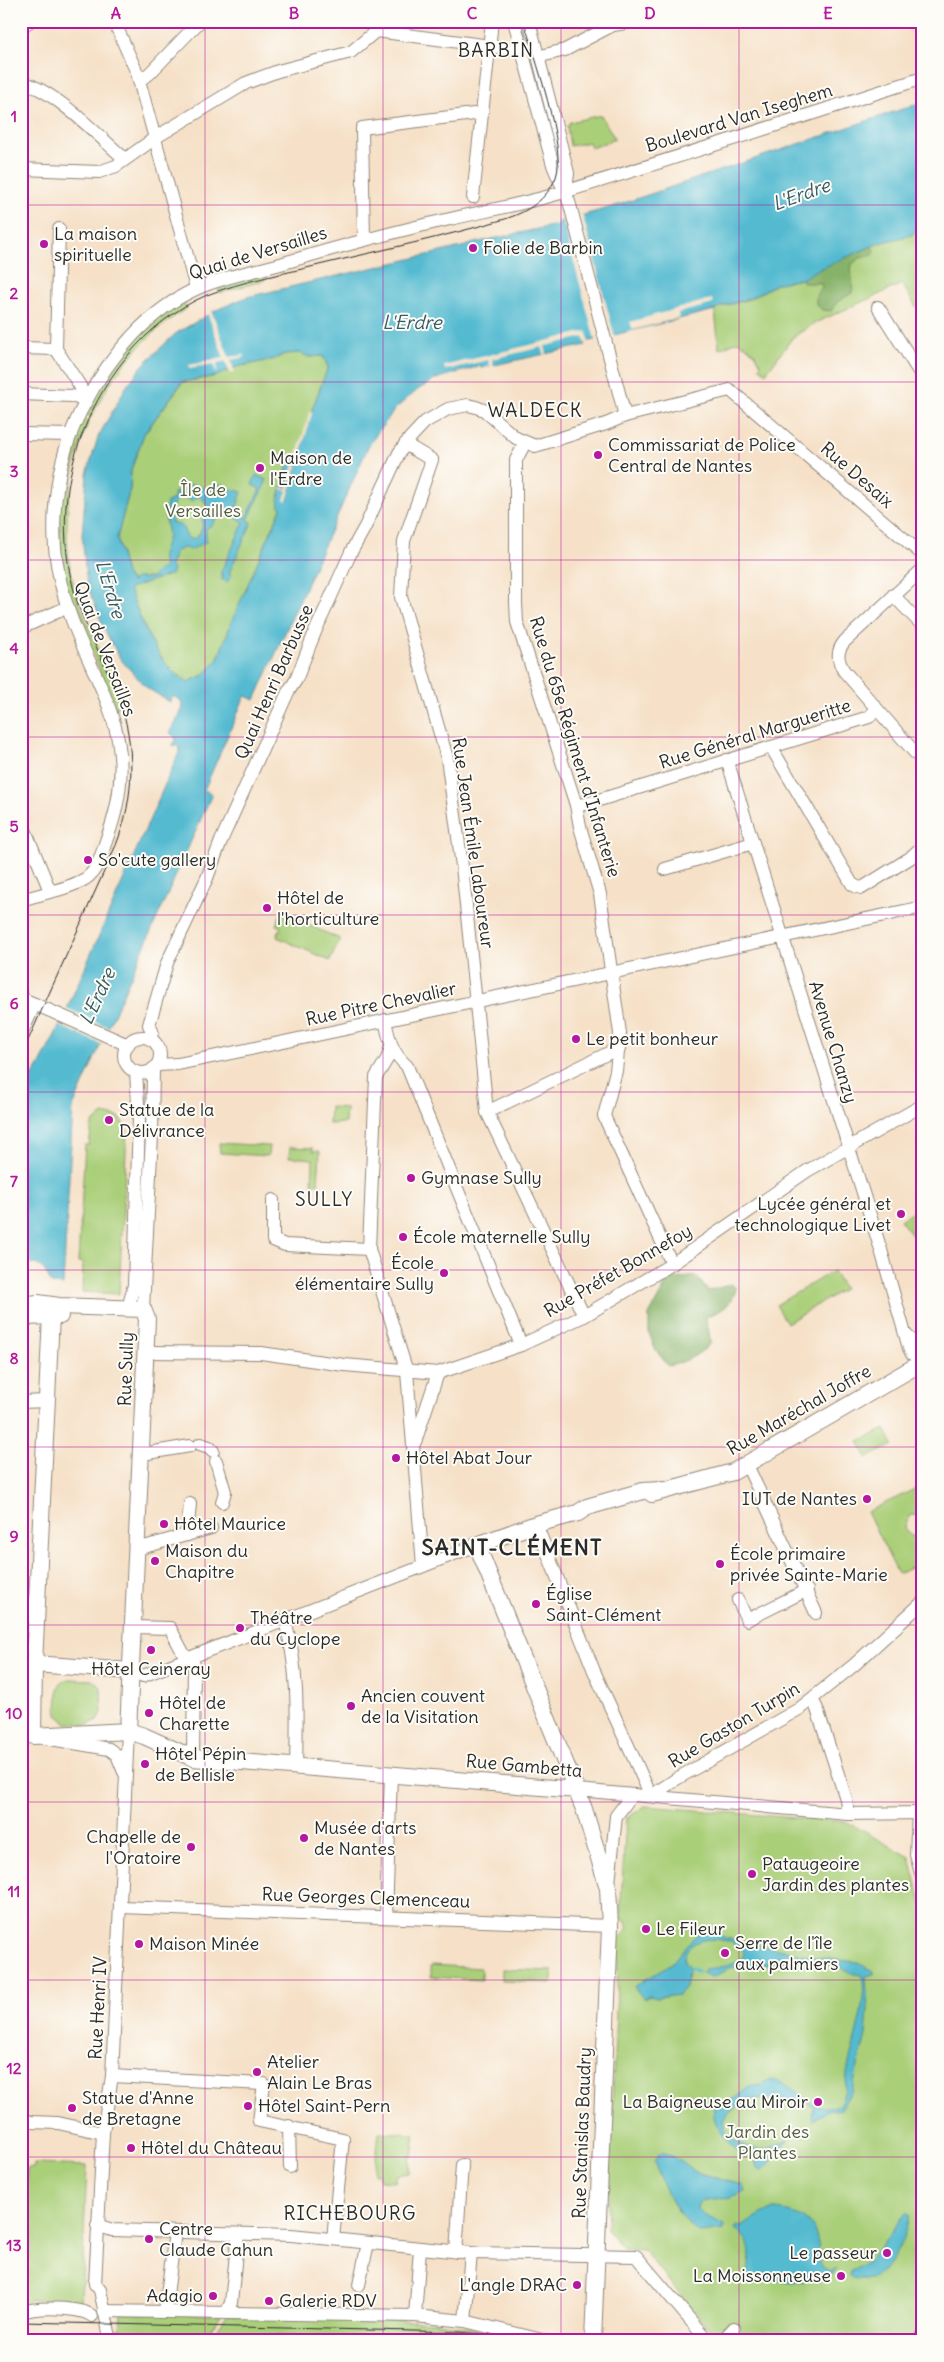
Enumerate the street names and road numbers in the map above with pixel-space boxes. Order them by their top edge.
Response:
street label: Boulevard Van Iseghem [643,78,835,157]
street label: Quai de Versailles [186,221,330,284]
street label: Rue Desaix [816,437,899,513]
street label: Quai de Versailles [69,578,142,720]
street label: Quai Henri Barbusse [229,601,318,763]
street label: Rue du 65e Régiment d'Infanterie [525,614,626,880]
street label: Rue Général Margueritte [656,693,854,774]
street label: Rue Jean Émile Laboureur [447,736,500,951]
street label: Rue Pitre Chevalier [303,976,459,1031]
street label: Avenue Chanzy [804,978,863,1106]
street label: Rue Préfet Bonnefoy [540,1219,696,1322]
street label: Rue Sully [113,1331,138,1407]
street label: Rue Maréchal Joffre [723,1359,875,1460]
street label: Rue Gaston Turpin [664,1676,803,1773]
street label: Rue Gambetta [465,1749,583,1782]
street label: Rue Georges Clemenceau [261,1882,471,1913]
street label: Rue Henri IV [83,1956,112,2060]
street label: Rue Stanislas Baudry [567,2047,596,2219]

